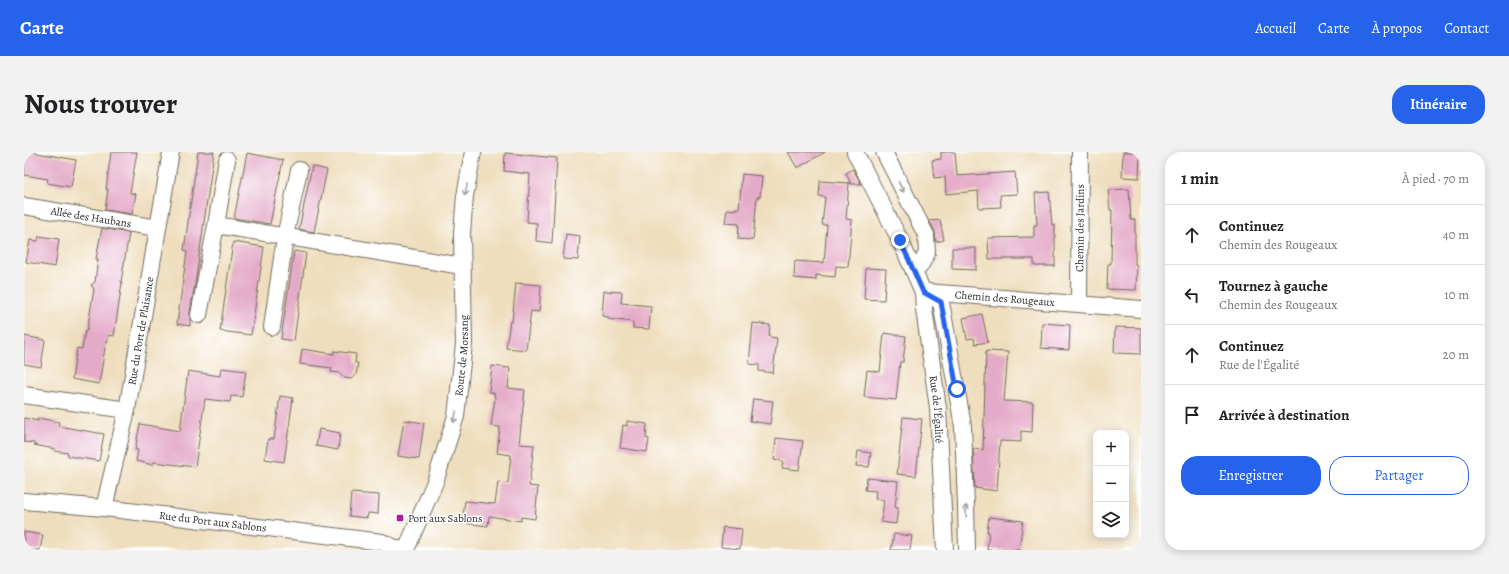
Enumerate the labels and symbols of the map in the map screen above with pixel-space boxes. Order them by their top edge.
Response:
one-way arrow [898,181,906,193]
one-way arrow [462,183,470,196]
street label: Chemin des Jardins [1072,184,1088,272]
street label: Allée des Haubans [49,203,132,232]
route end [891,231,909,249]
street label: Rue du Port de Plaisance [124,275,158,386]
street label: Chemin des Rougeaux [954,287,1056,310]
street label: Route de Morsang [451,314,472,397]
street label: Rue de l'Égalité [925,375,947,444]
route start [948,380,966,398]
one-way arrow [451,411,459,424]
one-way arrow [962,505,970,518]
street label: Rue du Port aux Sablons [158,508,267,536]
place label: Port aux Sablons [408,511,482,526]
marker: Port aux Sablons [395,513,405,523]

